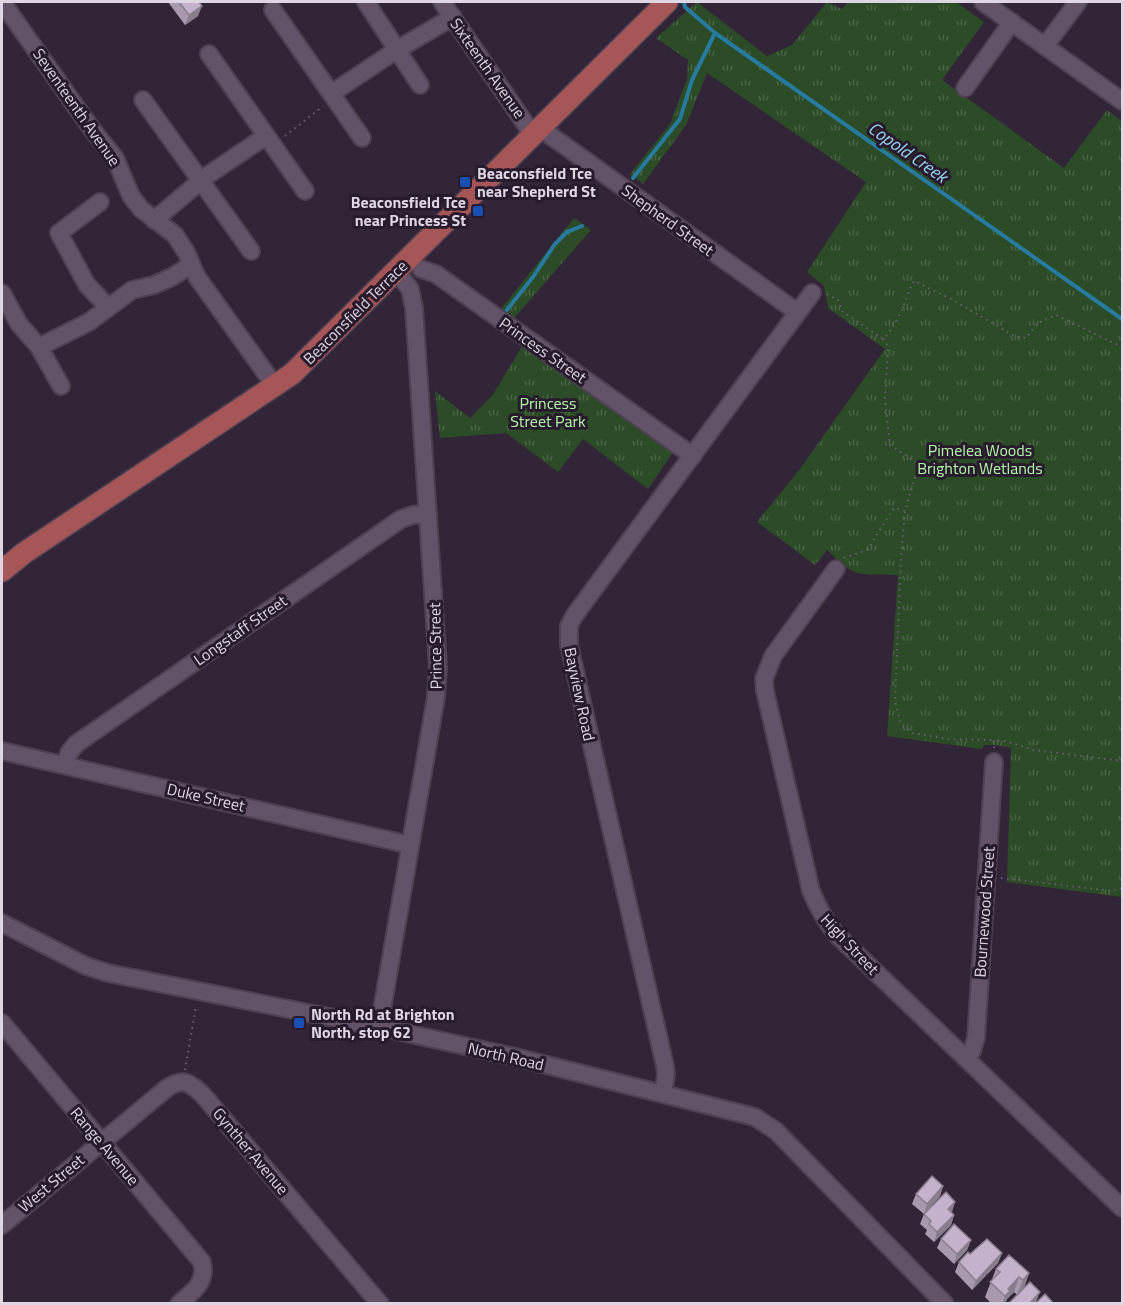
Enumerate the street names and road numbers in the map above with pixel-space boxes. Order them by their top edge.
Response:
street label: Sixteenth Avenue [444,13,532,123]
street label: Seventeenth Avenue [27,43,127,171]
street label: Shepherd Street [617,178,719,262]
street label: Beaconsfield Terrace [297,254,413,370]
street label: Princess Street [494,311,592,389]
street label: Longstaff Street [188,589,292,671]
street label: Prince Street [422,602,448,690]
street label: Bayview Road [558,645,602,743]
street label: Duke Street [165,776,248,818]
street label: Bournewood Street [967,845,1001,978]
street label: High Street [815,908,885,980]
street label: North Road [466,1036,546,1076]
street label: Range Avenue [65,1101,145,1191]
street label: Gynther Avenue [207,1102,295,1200]
street label: West Street [13,1148,90,1218]

